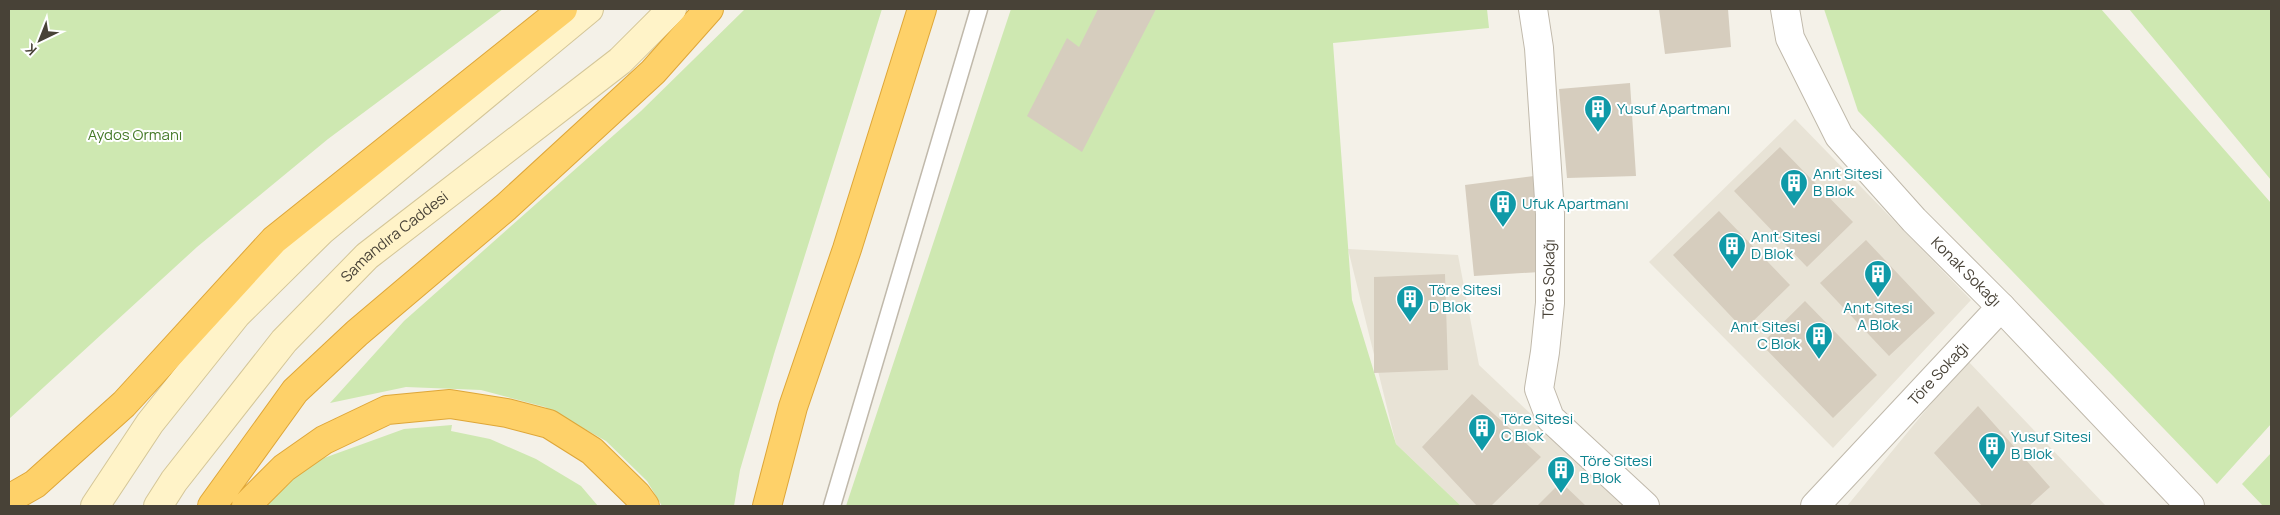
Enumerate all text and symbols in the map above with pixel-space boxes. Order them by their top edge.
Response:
north arrow [15,15,65,65]
text: K [20,39,41,60]
building icon: Yusuf Apartmanı [1583,94,1613,133]
place label: Yusuf Apartmanı [1617,98,1730,119]
park label: Aydos Ormanı [88,124,182,145]
place label: Anıt Sitesi B Blok [1813,163,1883,201]
building icon: Anıt Sitesi B Blok [1779,168,1809,207]
street label: Samandıra Caddesi [336,186,452,287]
building icon: Ufuk Apartmanı [1488,189,1518,228]
place label: Ufuk Apartmanı [1522,193,1629,214]
place label: Anıt Sitesi D Blok [1751,226,1821,264]
building icon: Anıt Sitesi D Blok [1717,231,1747,270]
street label: Konak Sokağı [1927,232,2006,311]
street label: Töre Sokağı [1537,239,1560,319]
building icon: Anıt Sitesi A Blok [1863,259,1893,298]
place label: Töre Sitesi D Blok [1429,279,1501,317]
building icon: Töre Sitesi D Blok [1395,284,1425,323]
place label: Anıt Sitesi A Blok [1843,297,1913,335]
place label: Anıt Sitesi C Blok [1730,316,1801,354]
building icon: Anıt Sitesi C Blok [1804,321,1834,360]
street label: Töre Sokağı [1903,337,1973,410]
place label: Töre Sitesi C Blok [1501,408,1573,446]
building icon: Töre Sitesi C Blok [1467,413,1497,452]
place label: Yusuf Sitesi B Blok [2011,426,2091,464]
building icon: Yusuf Sitesi B Blok [1977,431,2007,470]
place label: Töre Sitesi B Blok [1580,450,1652,488]
building icon: Töre Sitesi B Blok [1546,455,1576,494]

